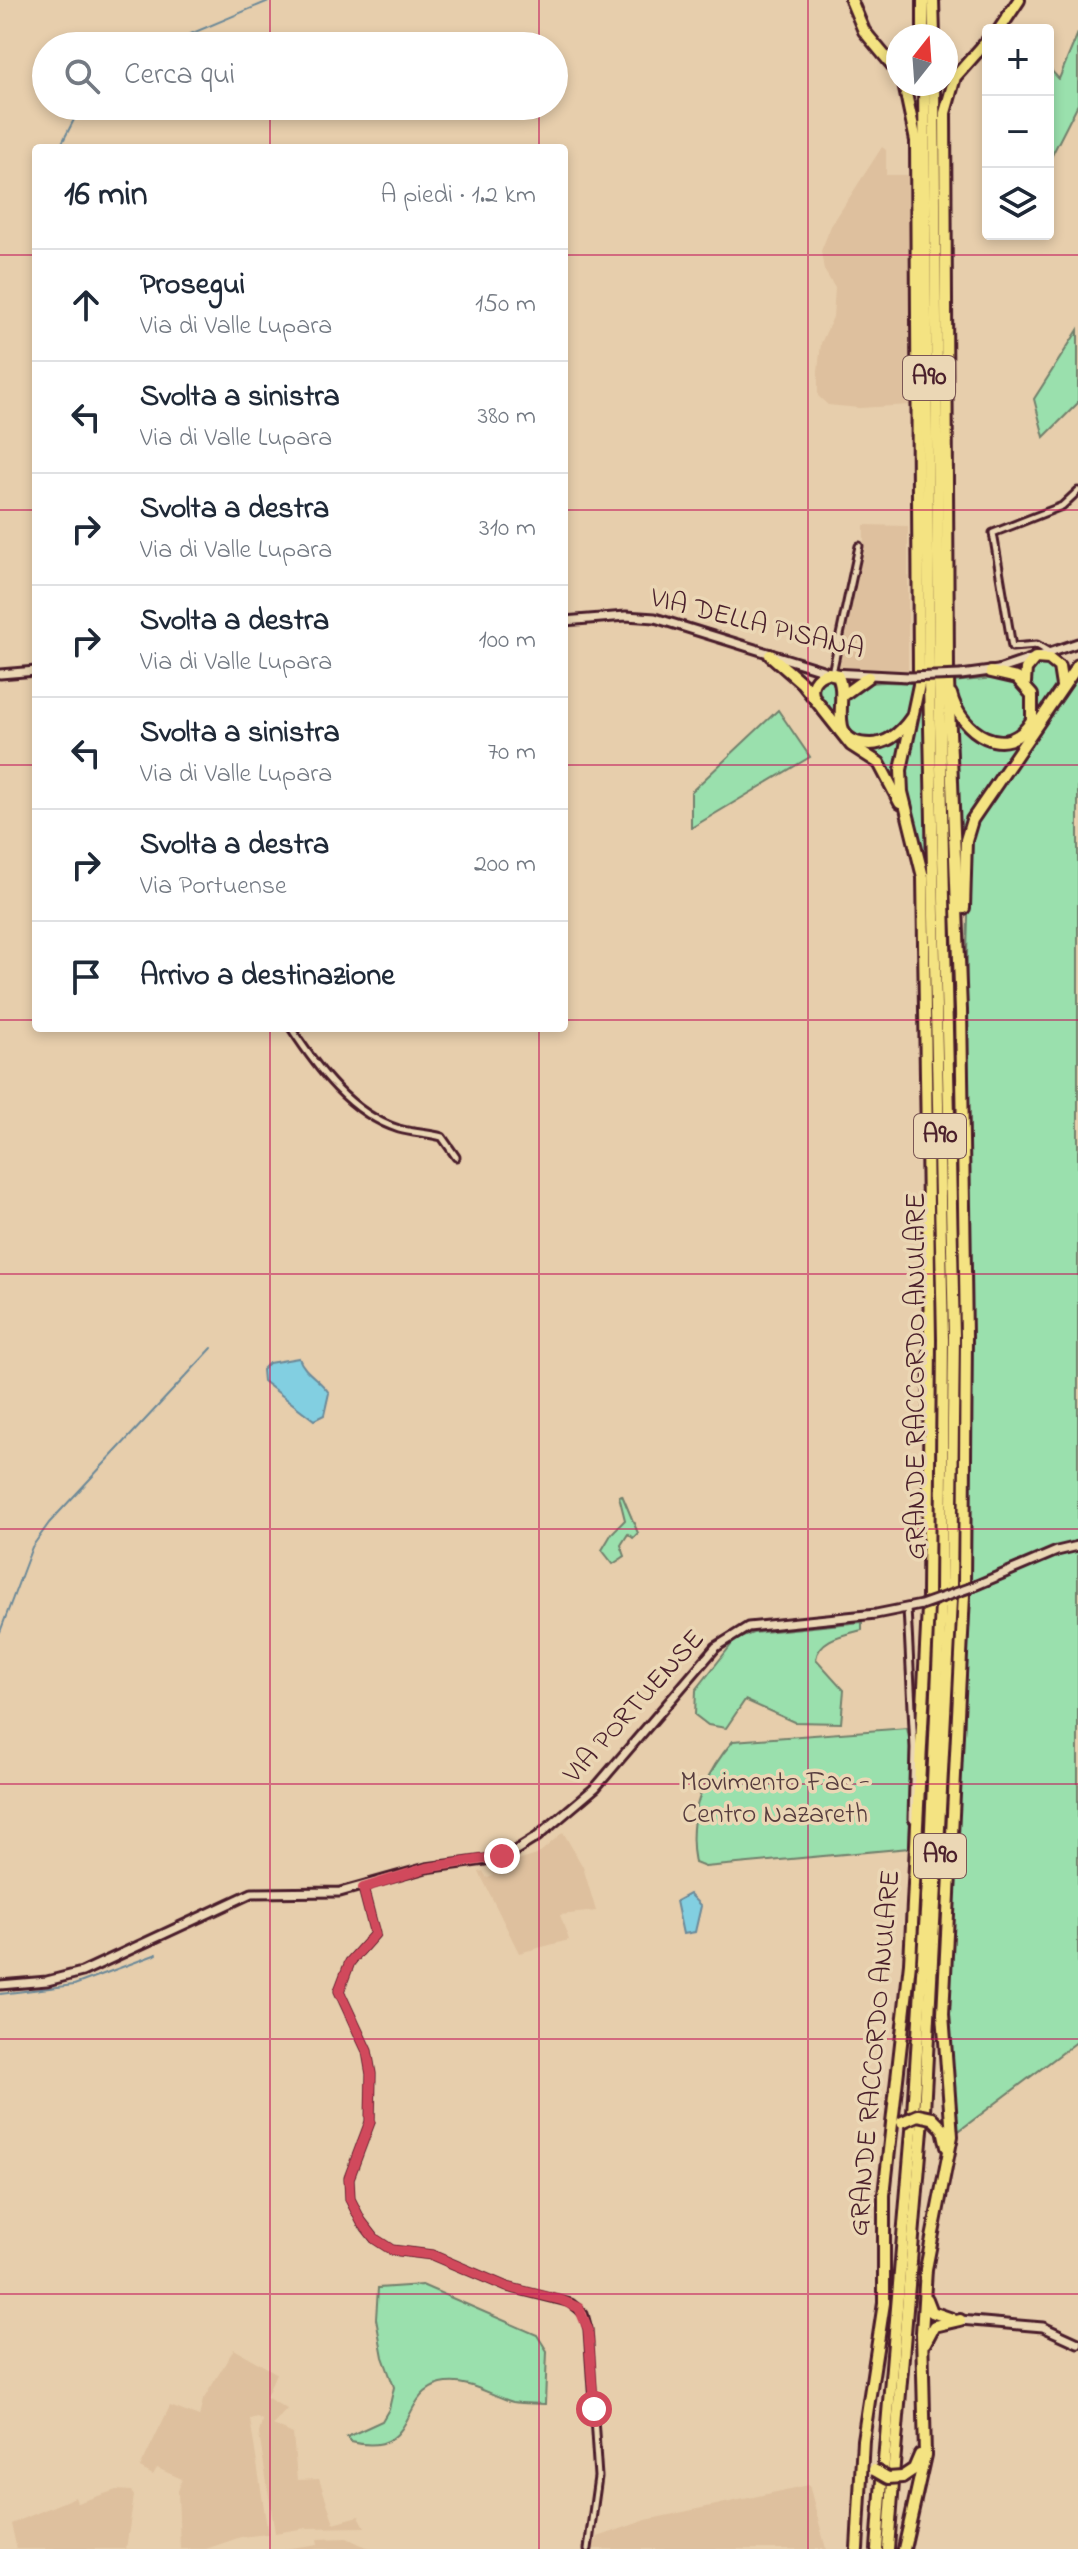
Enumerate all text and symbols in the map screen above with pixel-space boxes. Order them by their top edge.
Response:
north arrow [886,24,958,96]
map controls [982,24,1054,240]
button: + [982,24,1054,96]
search box [32,32,568,120]
icon: search [60,54,104,98]
text: Cerca qui [124,54,235,98]
button: − [982,96,1054,168]
button: layers [982,168,1054,240]
text: 16 min [64,171,148,221]
text: A piedi · 1.2 km [381,177,536,215]
text: Prosegui [140,264,245,308]
icon: ahead [64,283,108,327]
text: 150 m [475,286,536,324]
text: Via di Valle Lupara [140,308,332,346]
road number: A90 [903,356,955,400]
text: Svolta a sinistra [140,376,340,420]
icon: left [64,395,108,439]
text: 380 m [478,398,536,436]
text: Via di Valle Lupara [140,420,332,458]
text: Svolta a destra [140,488,329,532]
icon: right [64,507,108,551]
text: 310 m [479,510,536,548]
text: Via di Valle Lupara [140,532,332,570]
street label: VIA DELLA PISANA [645,578,868,671]
text: Svolta a destra [140,600,329,644]
icon: right [64,619,108,663]
text: 100 m [479,622,536,660]
text: Via di Valle Lupara [140,644,332,682]
text: Svolta a sinistra [140,712,340,756]
icon: left [64,731,108,775]
text: 70 m [487,734,536,772]
text: Via di Valle Lupara [140,756,332,794]
text: Svolta a destra [140,824,329,868]
icon: right [64,843,108,887]
text: 200 m [474,846,536,884]
text: Via Portuense [140,868,287,906]
icon: arrive [64,955,108,999]
text: Arrivo a destinazione [140,955,395,999]
road number: A90 [914,1114,966,1158]
street label: GRANDE RACCORDO ANULARE [897,1192,938,1560]
street label: VIA PORTUENSE [554,1621,716,1794]
park label: Movimento Fac - Centro Nazareth [680,1763,870,1836]
road number: A90 [914,1834,966,1878]
route end [484,1838,520,1874]
street label: GRANDE RACCORDO ANULARE [840,1868,912,2238]
route start [576,2391,612,2427]

